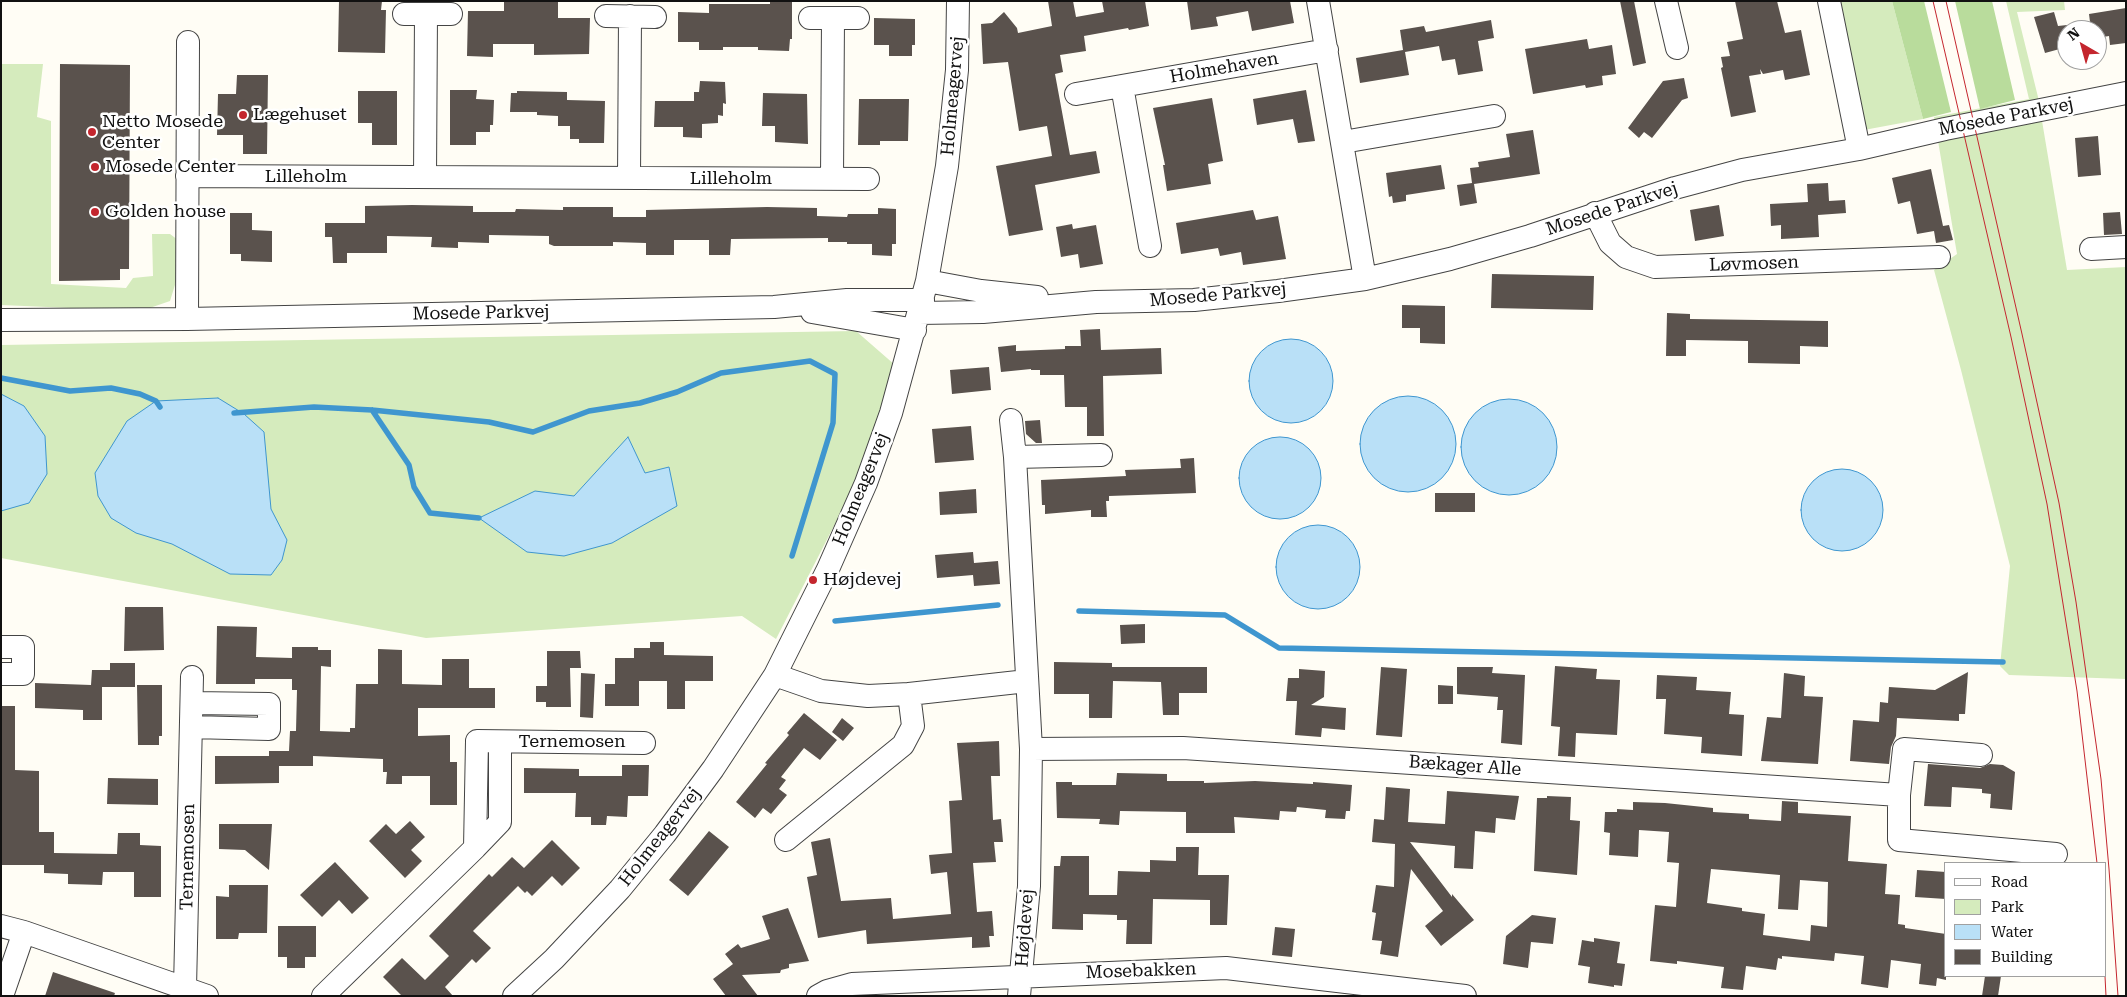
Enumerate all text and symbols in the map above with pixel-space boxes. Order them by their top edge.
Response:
north arrow [2057,20,2107,70]
text: N [2064,24,2083,44]
street label: Holmeagervej [937,35,969,157]
street label: Holmehaven [1168,48,1280,88]
street label: Mosede Parkvej [1937,93,2075,141]
place label: Lægehuset [253,104,347,126]
marker: Lægehuset [237,109,249,121]
place label: Netto Mosede Center [102,111,223,154]
marker: Netto Mosede Center [86,126,98,138]
place label: Mosede Center [105,156,236,178]
marker: Mosede Center [89,161,101,173]
street label: Lilleholm [265,166,347,188]
street label: Lilleholm [690,168,772,190]
street label: Mosede Parkvej [1543,178,1681,240]
place label: Golden house [105,201,226,223]
marker: Golden house [89,206,101,218]
street label: Løvmosen [1709,252,1799,276]
street label: Mosede Parkvej [1149,278,1287,312]
street label: Mosede Parkvej [412,301,550,325]
street label: Holmeagervej [828,429,894,549]
place label: Højdevej [823,569,901,591]
marker: Højdevej [807,574,819,586]
street label: Ternemosen [518,731,626,753]
street label: Bækager Alle [1408,751,1522,781]
street label: Holmeagervej [615,783,705,891]
street label: Ternemosen [176,803,200,911]
legend [1944,862,2107,977]
text: Road [1991,873,2028,891]
street label: Højdevej [1011,888,1039,968]
text: Park [1991,898,2024,916]
text: Water [1991,923,2033,941]
text: Building [1991,948,2052,966]
street label: Mosebakken [1085,958,1197,984]

